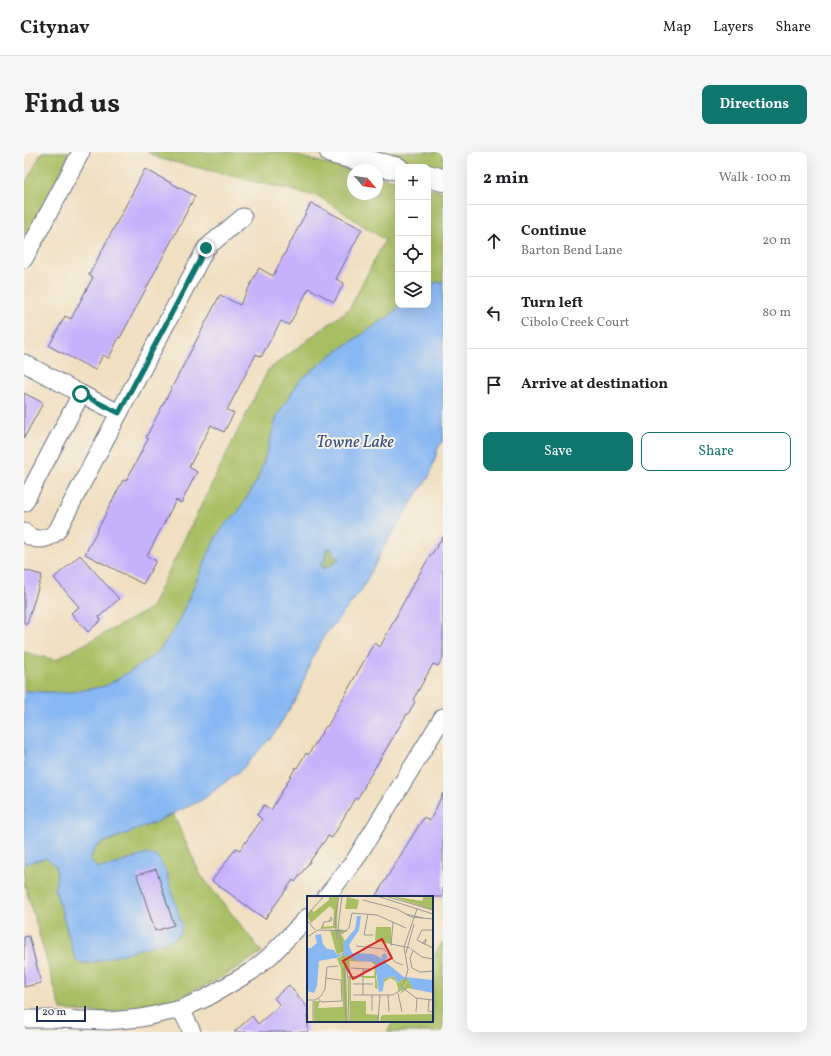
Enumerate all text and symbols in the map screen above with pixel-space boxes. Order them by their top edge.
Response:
text: Citynav [20,15,90,41]
text: Map [663,18,691,37]
text: Layers [713,18,753,37]
text: Share [775,18,811,37]
text: Find us [24,85,120,124]
button: Directions [702,85,807,124]
north arrow [347,164,383,200]
map controls [395,164,431,308]
button: + [395,164,431,200]
text: 2 min [483,167,529,190]
text: Walk · 100 m [719,169,791,187]
button: − [395,200,431,236]
text: Continue [521,221,586,242]
icon: ahead [483,230,505,252]
text: 20 m [762,232,791,250]
button: locate [395,236,431,272]
route end [197,239,215,257]
text: Barton Bend Lane [521,242,622,260]
button: layers [395,272,431,308]
text: Turn left [521,293,583,314]
icon: left [483,302,505,324]
text: 80 m [762,304,791,322]
text: Cibolo Creek Court [521,314,629,332]
icon: arrive [483,374,505,396]
text: Arrive at destination [521,374,668,395]
route start [72,385,90,403]
water label: Towne Lake [316,431,395,454]
button: Save [483,432,633,471]
button: Share [641,432,791,471]
inset map [307,896,433,1022]
scale bar [36,1004,86,1023]
text: 20 m [42,1005,66,1020]

